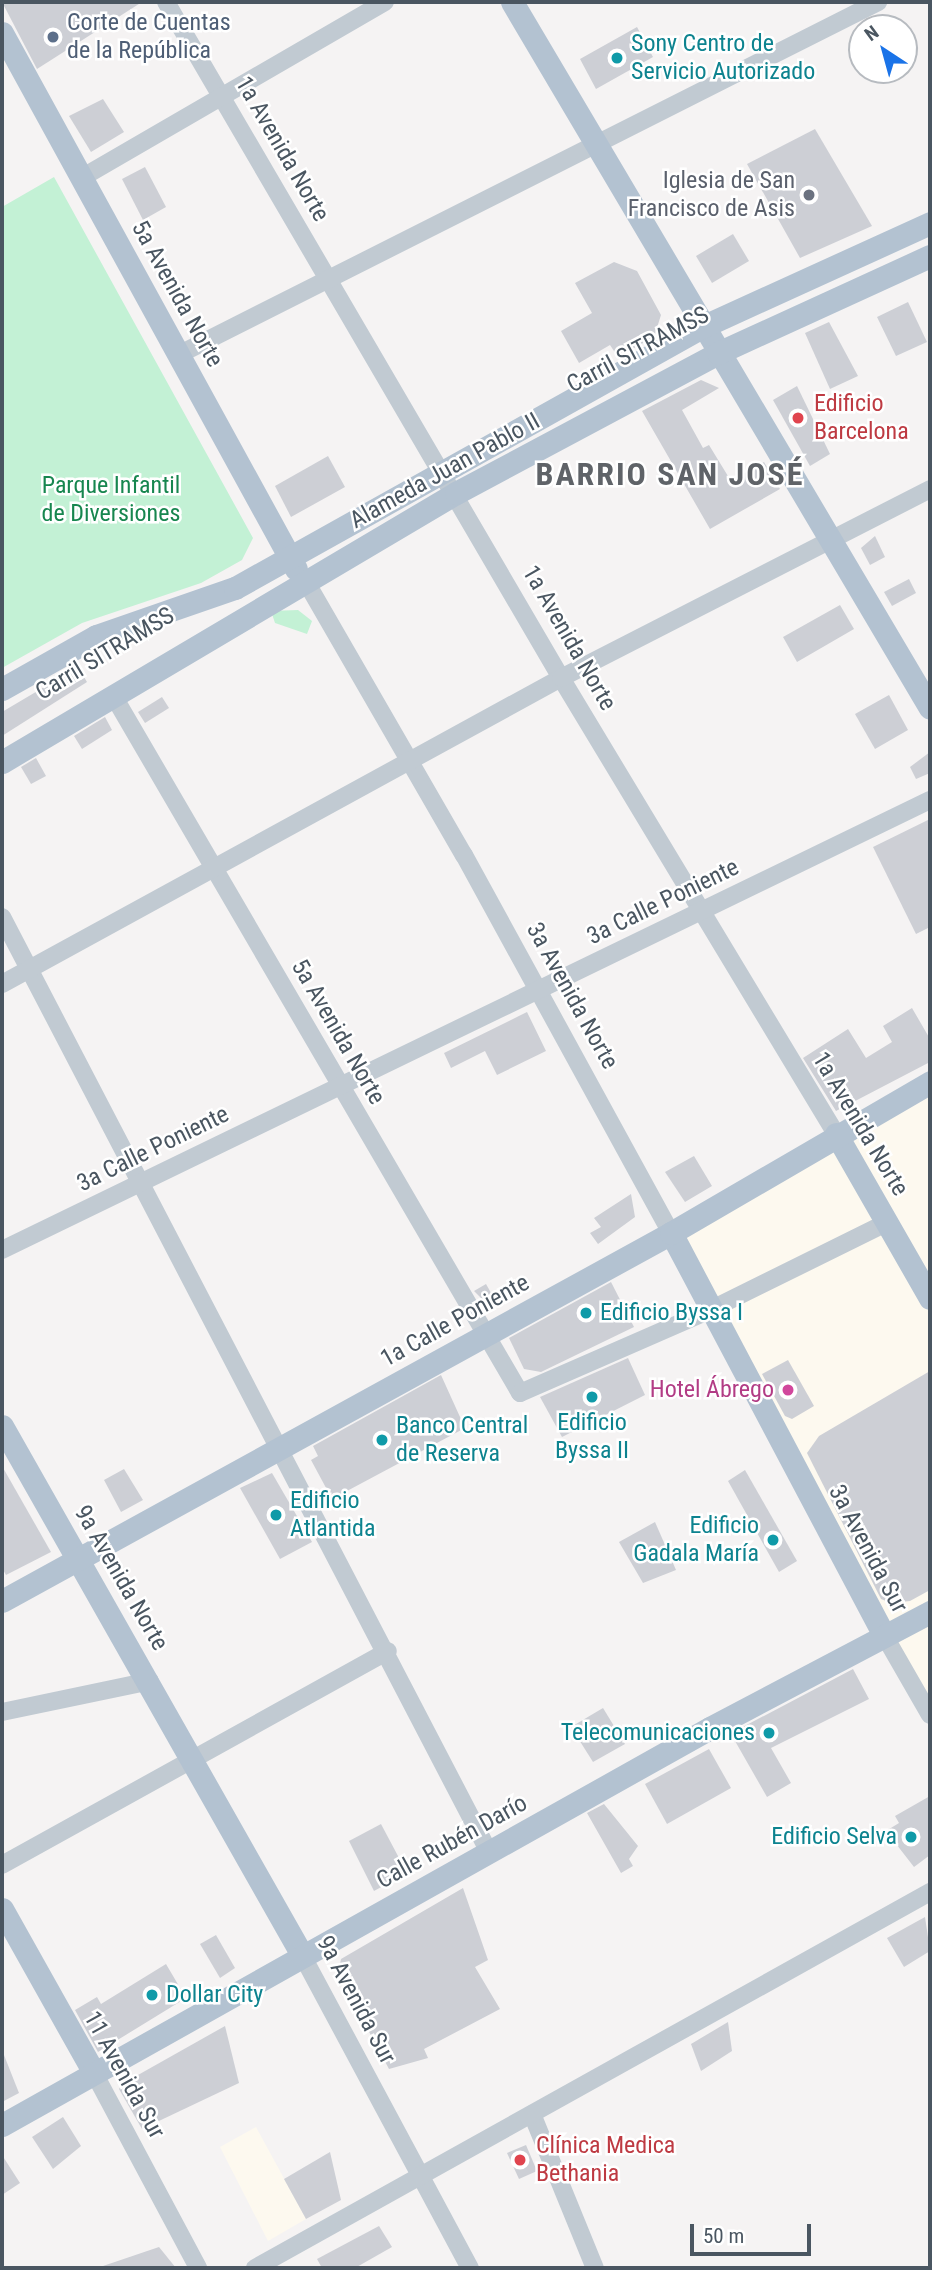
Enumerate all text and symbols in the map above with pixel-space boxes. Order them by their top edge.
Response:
place label: Corte de Cuentas de la República [67,9,231,65]
north arrow [848,14,918,84]
text: N [860,21,883,46]
marker: Corte de Cuentas de la República [45,29,61,45]
place label: Sony Centro de Servicio Autorizado [631,30,815,86]
marker: Sony Centro de Servicio Autorizado [609,50,625,66]
street label: 1a Avenida Norte [229,71,335,227]
place label: Iglesia de San Francisco de Asis [628,167,795,223]
marker: Iglesia de San Francisco de Asis [801,187,817,203]
street label: 5a Avenida Norte [125,216,229,372]
street label: Carril SITRAMSS [562,301,714,399]
place label: Edificio Barcelona [814,390,909,446]
street label: Alameda Juan Pablo II [345,407,545,535]
marker: Edificio Barcelona [788,408,808,428]
district label: BARRIO SAN JOSÉ [537,455,803,493]
park label: Parque Infantil de Diversiones [42,472,180,528]
street label: 1a Avenida Norte [516,560,622,716]
street label: Carril SITRAMSS [31,601,179,707]
street label: 3a Calle Poniente [582,853,744,951]
street label: 3a Avenida Norte [520,918,624,1074]
street label: 5a Avenida Norte [285,954,391,1110]
street label: 1a Avenida Norte [806,1047,914,1201]
street label: 3a Calle Poniente [72,1100,234,1198]
street label: 1a Calle Poniente [376,1268,534,1374]
place label: Edificio Byssa I [600,1299,743,1327]
marker: Edificio Byssa I [578,1305,594,1321]
place label: Hotel Ábrego [650,1376,774,1404]
marker: Hotel Ábrego [780,1382,796,1398]
marker: Edificio Byssa II [584,1389,600,1405]
place label: Edificio Byssa II [555,1409,629,1465]
place label: Banco Central de Reserva [396,1412,528,1468]
marker: Banco Central de Reserva [374,1432,390,1448]
street label: 3a Avenida Sur [822,1480,914,1618]
place label: Edificio Atlantida [290,1487,375,1543]
street label: 9a Avenida Norte [68,1500,174,1656]
marker: Edificio Atlantida [268,1507,284,1523]
place label: Edificio Gadala María [633,1512,759,1568]
marker: Edificio Gadala María [765,1532,781,1548]
place label: Telecomunicaciones [561,1719,755,1747]
marker: Telecomunicaciones [761,1725,777,1741]
street label: Calle Rubén Darío [372,1789,532,1895]
place label: Edificio Selva [771,1823,897,1851]
marker: Edificio Selva [903,1829,919,1845]
street label: 9a Avenida Sur [310,1931,402,2069]
place label: Dollar City [166,1981,263,2009]
marker: Dollar City [144,1987,160,2003]
street label: 11 Avenida Sur [77,2006,171,2144]
place label: Clínica Medica Bethania [536,2132,675,2188]
marker: Clínica Medica Bethania [510,2150,530,2170]
scale bar [694,2210,815,2254]
text: 50 m [703,2224,744,2248]

